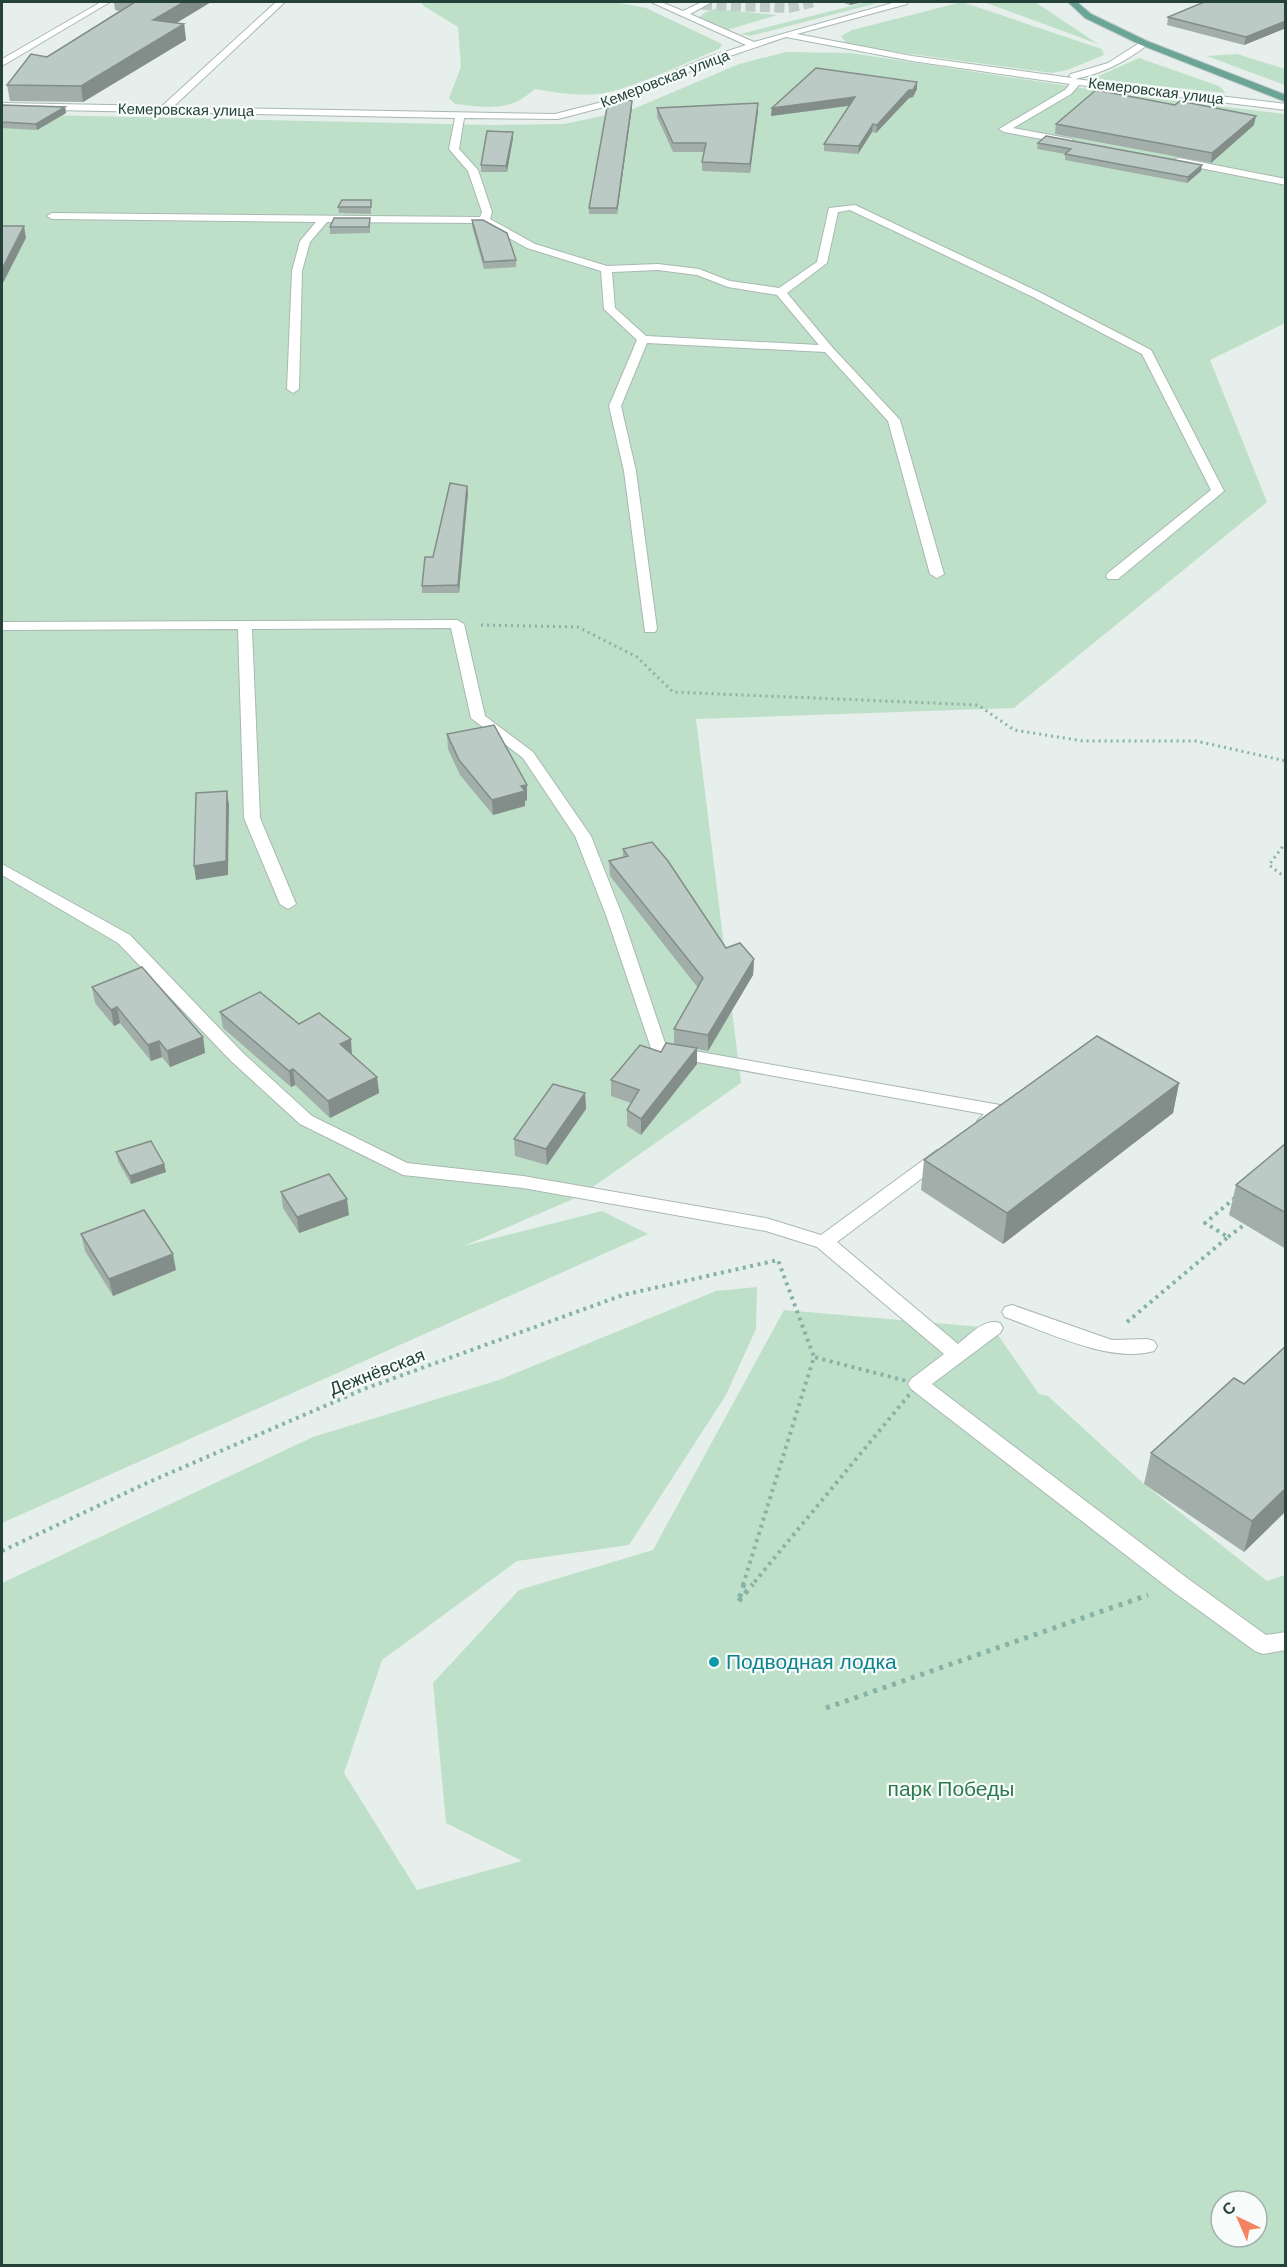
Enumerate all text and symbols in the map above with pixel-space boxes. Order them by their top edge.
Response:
street label: Кемеровская улица [598,46,732,111]
street label: Кемеровская улица [1087,74,1225,107]
street label: Кемеровская улица [118,100,255,119]
street label: Дежнёвская [327,1345,427,1399]
place label: Подводная лодка [726,1650,897,1673]
marker: Подводная лодка [707,1655,721,1669]
park label: парк Победы [888,1777,1014,1800]
north arrow [1209,2189,1269,2249]
text: С [1219,2198,1239,2219]

